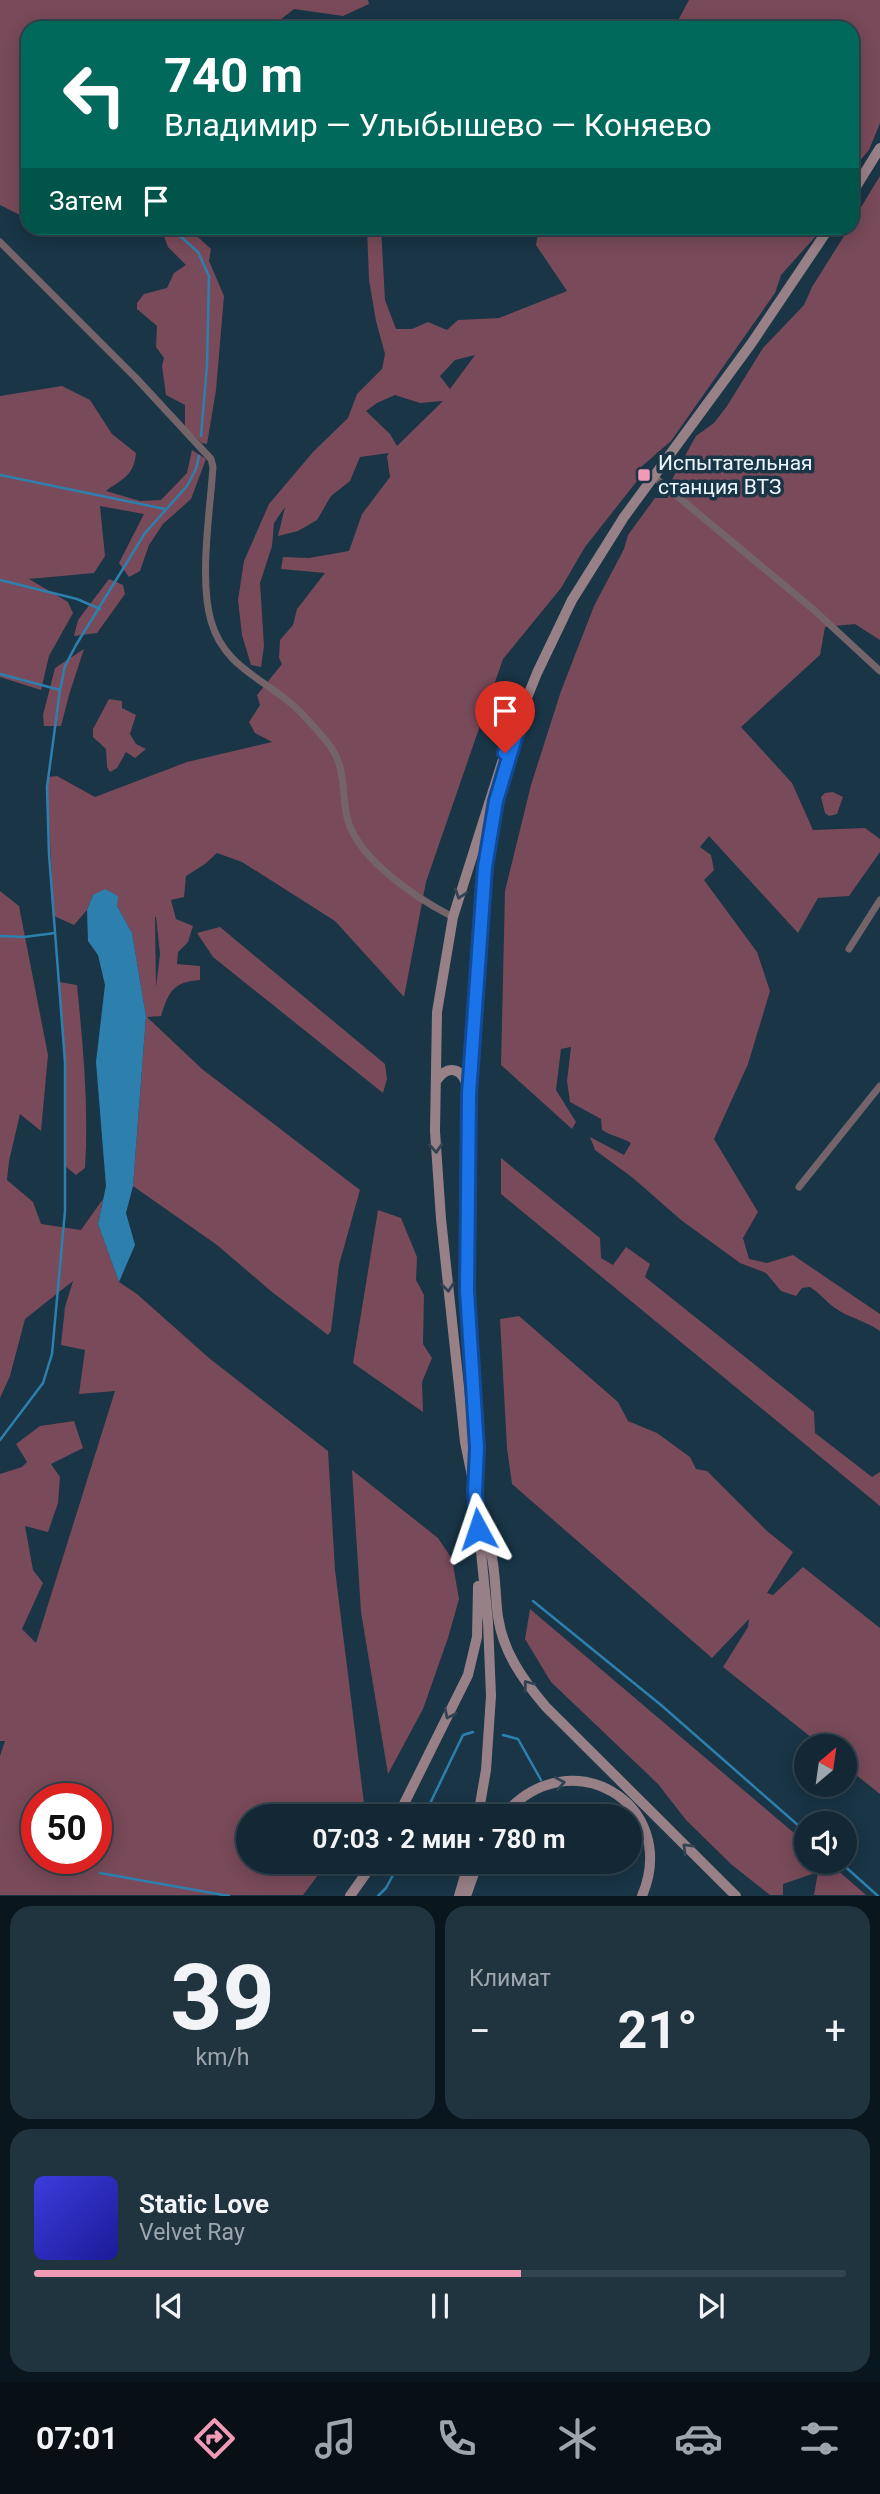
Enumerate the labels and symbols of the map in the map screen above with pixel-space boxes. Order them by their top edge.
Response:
place label: Испытательная станция ВТЗ [658,451,813,499]
marker: Испытательная станция ВТЗ [636,467,652,483]
pin [475,681,535,753]
one-way arrow [454,887,468,900]
one-way arrow [429,1143,444,1154]
one-way arrow [441,1281,456,1293]
position arrow [441,1492,515,1566]
one-way arrow [524,1680,537,1693]
one-way arrow [443,1707,457,1719]
north arrow [794,1734,858,1797]
one-way arrow [554,1776,566,1791]
speed limit sign: 50 [21,1783,112,1874]
one-way arrow [683,1843,696,1856]

